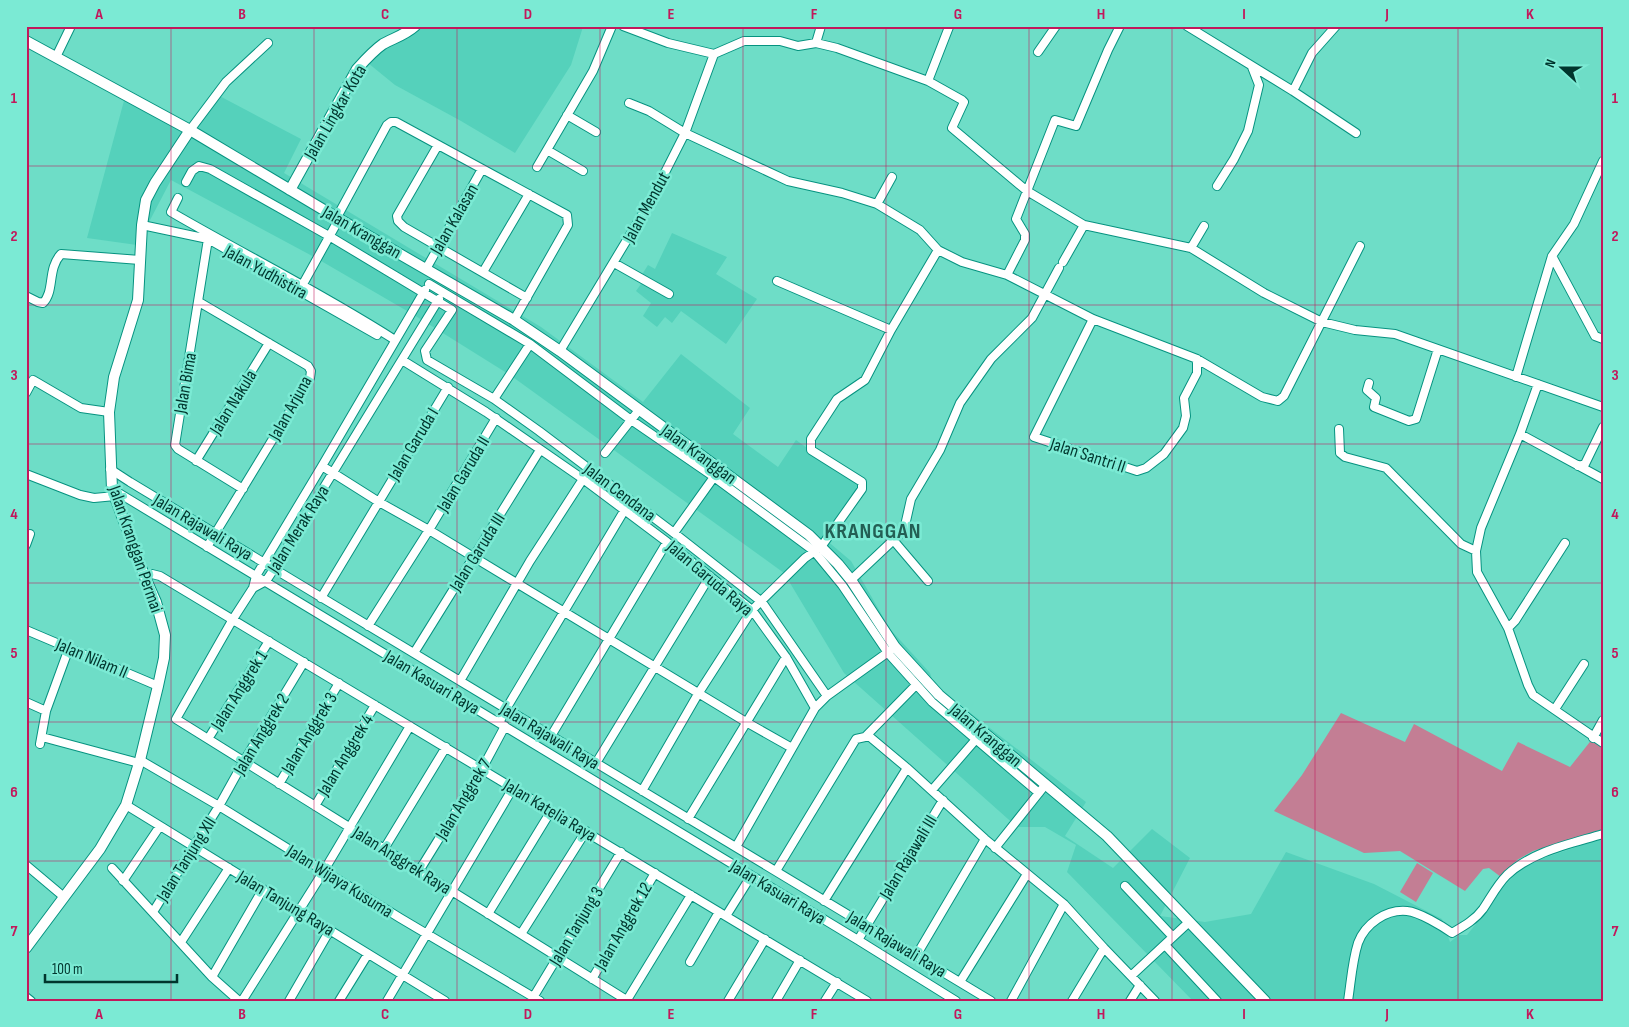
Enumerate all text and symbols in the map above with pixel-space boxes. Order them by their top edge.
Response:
text: A [94,5,103,24]
text: B [238,5,246,24]
text: C [381,5,389,24]
text: D [524,5,532,24]
text: E [668,5,675,24]
text: F [811,5,818,24]
text: G [954,5,962,24]
text: H [1097,5,1105,24]
text: I [1242,5,1246,24]
text: J [1384,5,1389,24]
text: K [1526,5,1534,24]
north arrow [1536,42,1586,92]
text: N [1541,57,1560,70]
street label: Jalan Lingkar Kota [299,61,371,164]
text: 1 [11,89,18,108]
text: 1 [1612,89,1619,108]
street label: Jalan Mendut [618,168,675,247]
street label: Jalan Kalasan [425,180,483,259]
street label: Jalan Kranggan [318,201,405,263]
text: 2 [10,227,18,246]
text: 2 [1611,227,1619,246]
street label: Jalan Yudhistira [220,241,311,304]
street label: Jalan Bima [170,351,201,416]
text: 3 [10,366,18,385]
street label: Jalan Nakula [205,366,262,439]
text: 3 [1611,366,1619,385]
street label: Jalan Arjuna [264,372,317,445]
street label: Jalan Garuda I [383,404,443,485]
street label: Jalan Kranggan [656,420,740,489]
street label: Jalan Garuda II [432,433,494,517]
street label: Jalan Santri II [1047,433,1128,478]
street label: Jalan Cendana [579,458,660,526]
street label: Jalan Merak Raya [263,481,334,578]
street label: Jalan Kranggan Permai [104,482,167,615]
street label: Jalan Rajawali Raya [149,489,256,565]
text: 4 [10,505,18,524]
text: 4 [1611,505,1619,524]
street label: Jalan Garuda III [445,509,510,596]
district label: KRANGGAN [824,518,922,545]
street label: Jalan Garuda Raya [662,536,757,620]
street label: Jalan Nilam II [52,634,131,683]
text: 5 [10,644,18,663]
text: 5 [1611,644,1619,663]
street label: Jalan Kasuari Raya [380,645,483,719]
street label: Jalan Anggrek 1 [206,646,272,735]
street label: Jalan Anggrek 3 [276,689,342,779]
street label: Jalan Anggrek 2 [229,690,294,779]
street label: Jalan Rajawali Raya [496,698,603,774]
street label: Jalan Kranggan [945,698,1026,772]
street label: Jalan Anggrek 4 [312,710,378,801]
street label: Jalan Anggrek 7 [431,754,496,844]
street label: Jalan Katelia Raya [499,774,600,846]
text: 6 [10,783,18,802]
text: 6 [1611,783,1619,802]
street label: Jalan Rajawali III [875,811,942,904]
street label: Jalan Tanjung XII [152,813,221,906]
street label: Jalan Anggrek Raya [348,821,455,899]
street label: Jalan Wijaya Kusuma [282,840,397,922]
street label: Jalan Kasuari Raya [726,855,829,929]
street label: Jalan Tanjung Raya [233,866,338,941]
street label: Jalan Anggrek 12 [590,879,657,975]
street label: Jalan Tanjung 3 [544,883,608,970]
street label: Jalan Rajawali Raya [843,906,950,982]
text: 7 [11,922,18,941]
text: 7 [1612,922,1619,941]
scale bar [45,952,178,984]
text: 100 m [52,960,83,979]
text: A [94,1005,103,1024]
text: B [238,1005,246,1024]
text: C [381,1005,389,1024]
text: D [524,1005,532,1024]
text: E [668,1005,675,1024]
text: F [811,1005,818,1024]
text: G [954,1005,962,1024]
text: H [1097,1005,1105,1024]
text: I [1242,1005,1246,1024]
text: J [1384,1005,1389,1024]
text: K [1526,1005,1534,1024]

